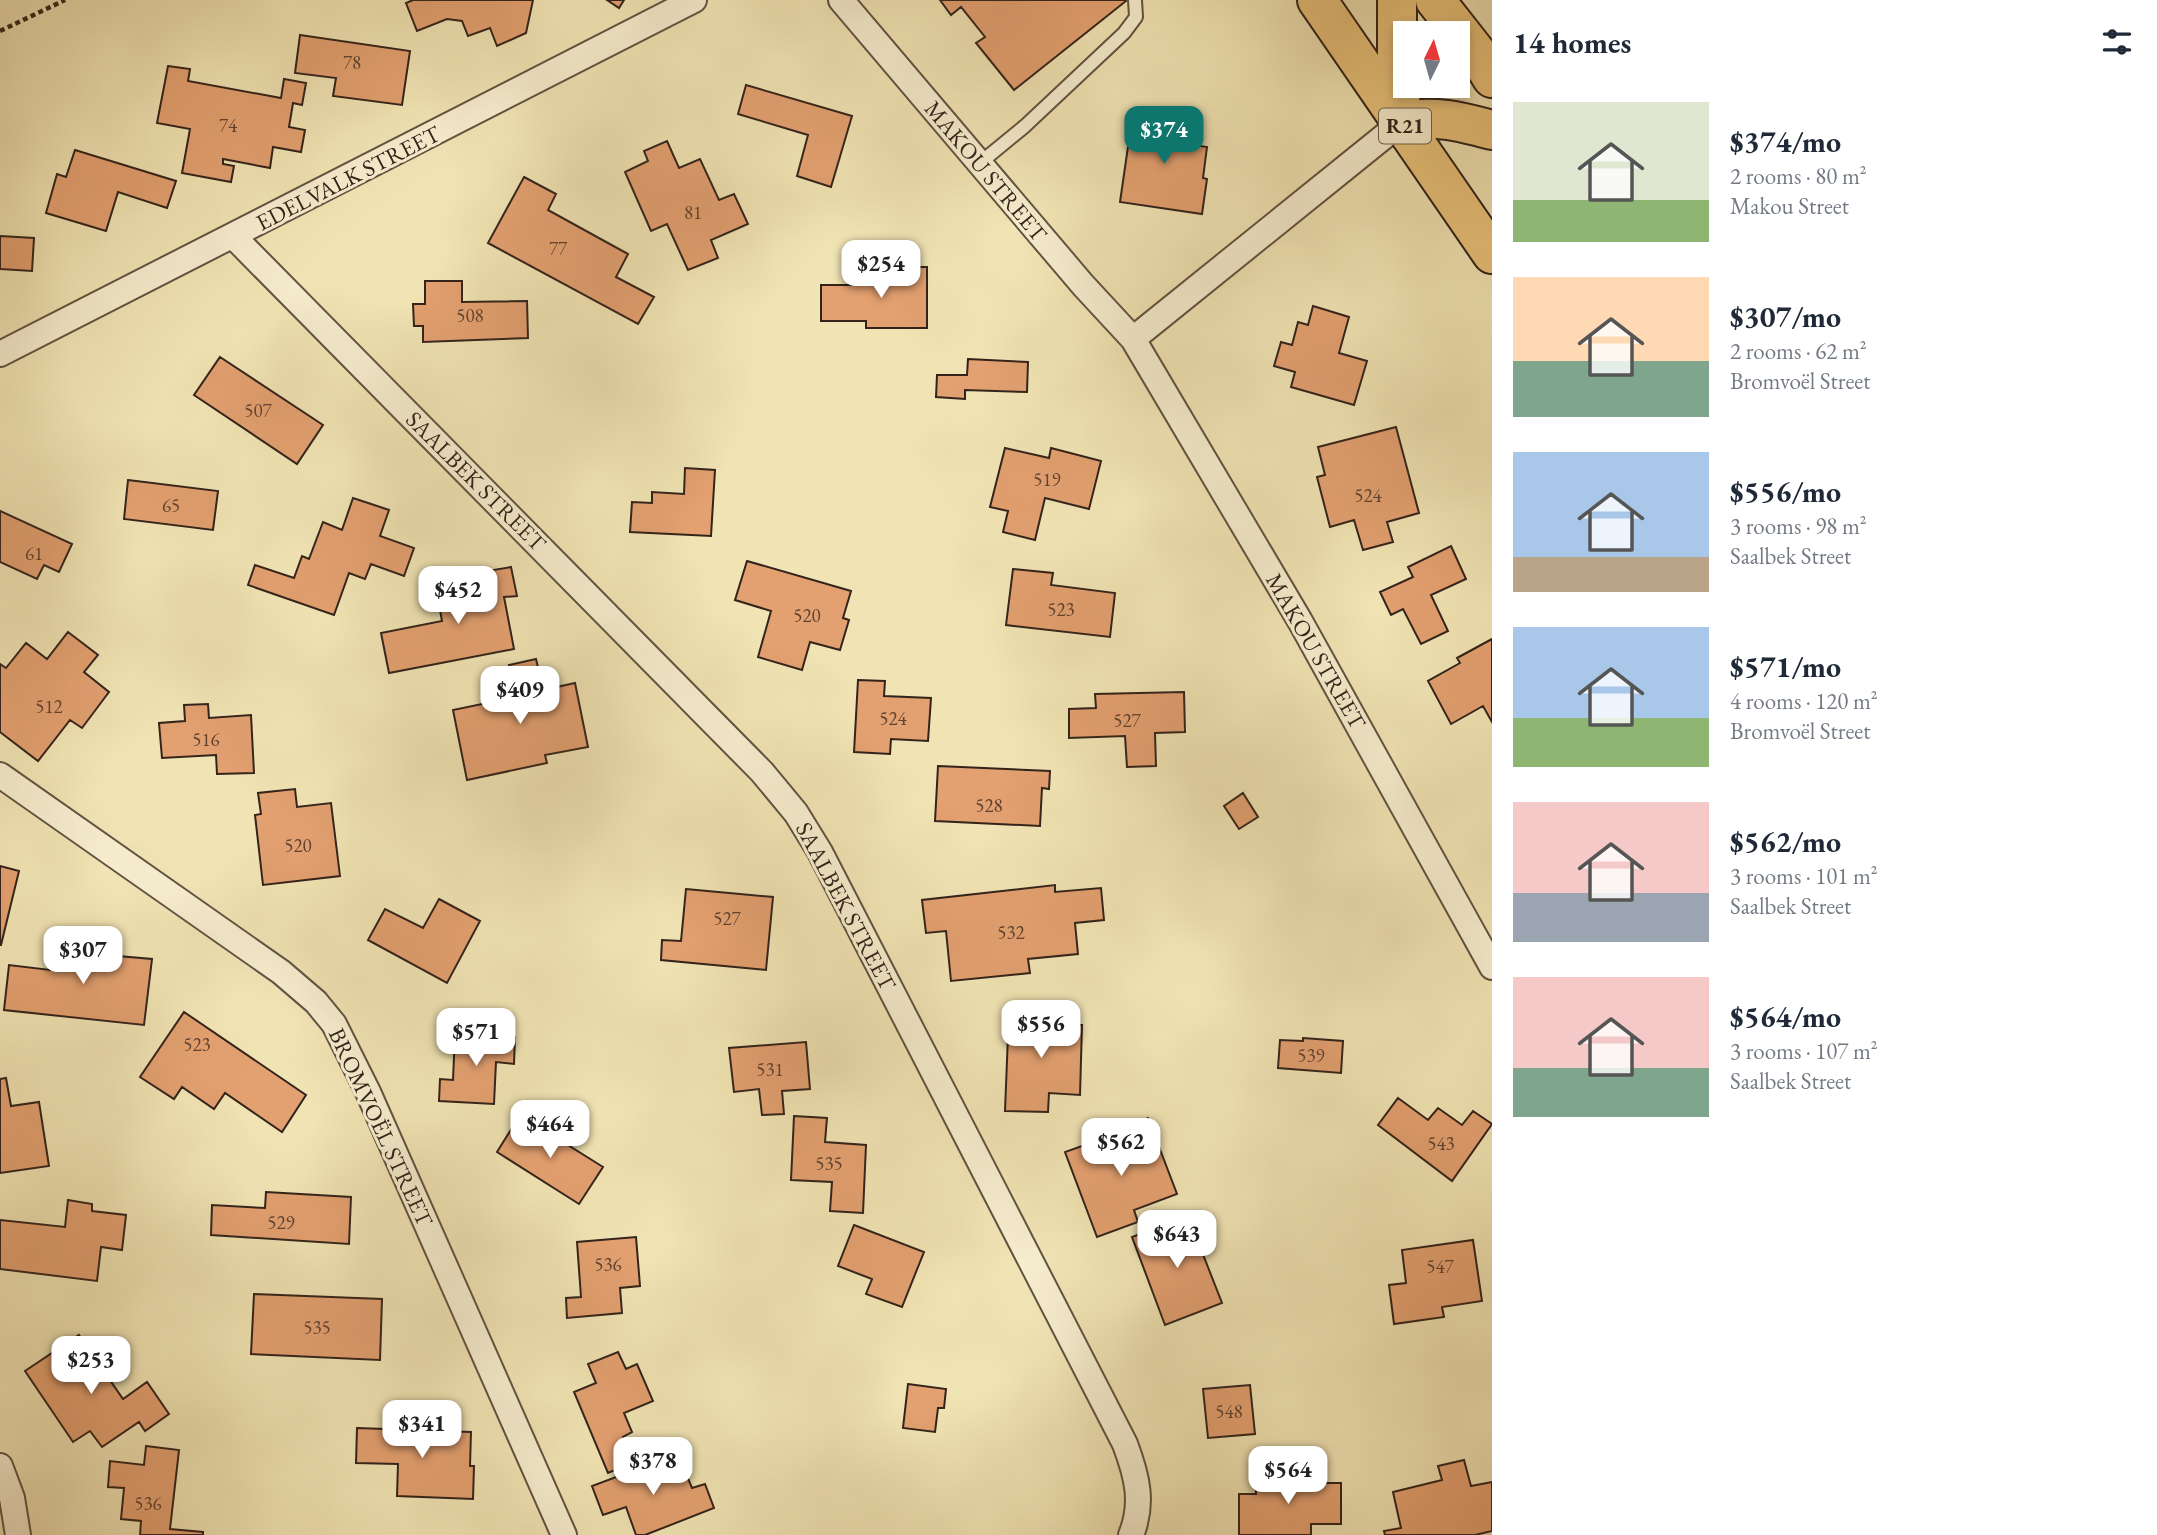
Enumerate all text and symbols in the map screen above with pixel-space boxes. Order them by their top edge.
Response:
north arrow [1393,21,1470,98]
map controls [1393,21,1470,98]
text: 14 homes [1513,23,1631,62]
icon: filters [2098,23,2136,61]
house number: 78 [343,50,361,75]
street label: MAKOU STREET [918,94,1054,248]
pin: $374 [1123,106,1205,166]
road number: R21 [1379,108,1431,144]
house number: 74 [219,113,238,138]
text: $374 [1140,114,1188,144]
street label: EDELVALK STREET [251,118,446,237]
text: $374/mo [1730,122,1841,161]
icon: home [1569,130,1653,214]
text: 2 rooms · 80 m² [1730,161,1867,191]
text: Makou Street [1730,191,1849,221]
house number: 81 [684,200,702,225]
house number: 77 [549,236,568,261]
pin: $254 [840,240,922,300]
text: $254 [857,248,905,278]
text: $307/mo [1730,297,1841,336]
house number: 508 [456,303,484,328]
icon: home [1569,305,1653,389]
text: 2 rooms · 62 m² [1730,336,1867,366]
text: Bromvoël Street [1730,366,1870,396]
house number: 507 [244,398,273,423]
street label: SAALBEK STREET [399,404,553,558]
house number: 519 [1033,467,1061,492]
text: $556/mo [1730,472,1841,511]
icon: home [1569,480,1653,564]
house number: 524 [1354,483,1383,508]
house number: 65 [162,493,180,518]
text: 3 rooms · 98 m² [1730,511,1867,541]
house number: 61 [25,541,43,566]
text: Saalbek Street [1730,541,1851,571]
pin: $452 [417,566,499,626]
street label: MAKOU STREET [1259,568,1373,735]
text: $452 [434,574,482,604]
house number: 523 [1047,597,1075,622]
house number: 520 [793,603,821,628]
text: $571/mo [1730,647,1841,686]
icon: home [1569,655,1653,739]
pin: $409 [479,666,561,726]
text: $409 [496,674,544,704]
text: 4 rooms · 120 m² [1730,686,1878,716]
house number: 512 [35,694,63,719]
house number: 524 [879,706,908,731]
house number: 527 [1113,708,1142,733]
text: Bromvoël Street [1730,716,1870,746]
house number: 516 [192,727,220,752]
house number: 528 [975,793,1003,818]
street label: SAALBEK STREET [789,817,903,996]
text: $562/mo [1730,822,1841,861]
icon: home [1569,830,1653,914]
house number: 520 [284,833,312,858]
text: 3 rooms · 101 m² [1730,861,1878,891]
text: Saalbek Street [1730,891,1851,921]
house number: 527 [713,906,742,931]
house number: 532 [997,920,1025,945]
pin: $307 [42,926,124,986]
text: $307 [59,934,107,964]
text: $564/mo [1730,997,1841,1036]
pin: $556 [1000,1000,1082,1060]
icon: home [1569,1005,1653,1089]
text: $556 [1017,1008,1065,1038]
pin: $571 [435,1009,517,1068]
text: $571 [452,1016,500,1046]
street label: BROMVOËL STREET [322,1023,440,1231]
house number: 523 [183,1032,211,1057]
text: 3 rooms · 107 m² [1730,1036,1878,1066]
house number: 539 [1297,1043,1325,1068]
house number: 531 [756,1057,784,1082]
text: Saalbek Street [1730,1066,1851,1096]
pin: $464 [509,1100,591,1160]
text: $464 [526,1108,574,1138]
pin: $562 [1080,1118,1162,1178]
text: $562 [1097,1126,1145,1156]
house number: 543 [1427,1131,1455,1156]
house number: 535 [815,1151,843,1176]
house number: 529 [267,1210,295,1235]
pin: $643 [1136,1210,1218,1270]
text: $643 [1153,1218,1201,1248]
house number: 536 [594,1252,622,1277]
house number: 547 [1426,1254,1455,1279]
house number: 535 [303,1315,331,1340]
pin: $253 [50,1336,132,1396]
text: $253 [67,1344,115,1374]
house number: 548 [1215,1399,1243,1424]
pin: $341 [381,1400,463,1460]
text: $341 [398,1408,446,1438]
pin: $378 [612,1438,694,1497]
text: $378 [629,1445,677,1475]
pin: $564 [1247,1446,1329,1506]
text: $564 [1264,1454,1312,1484]
house number: 536 [134,1491,162,1516]

